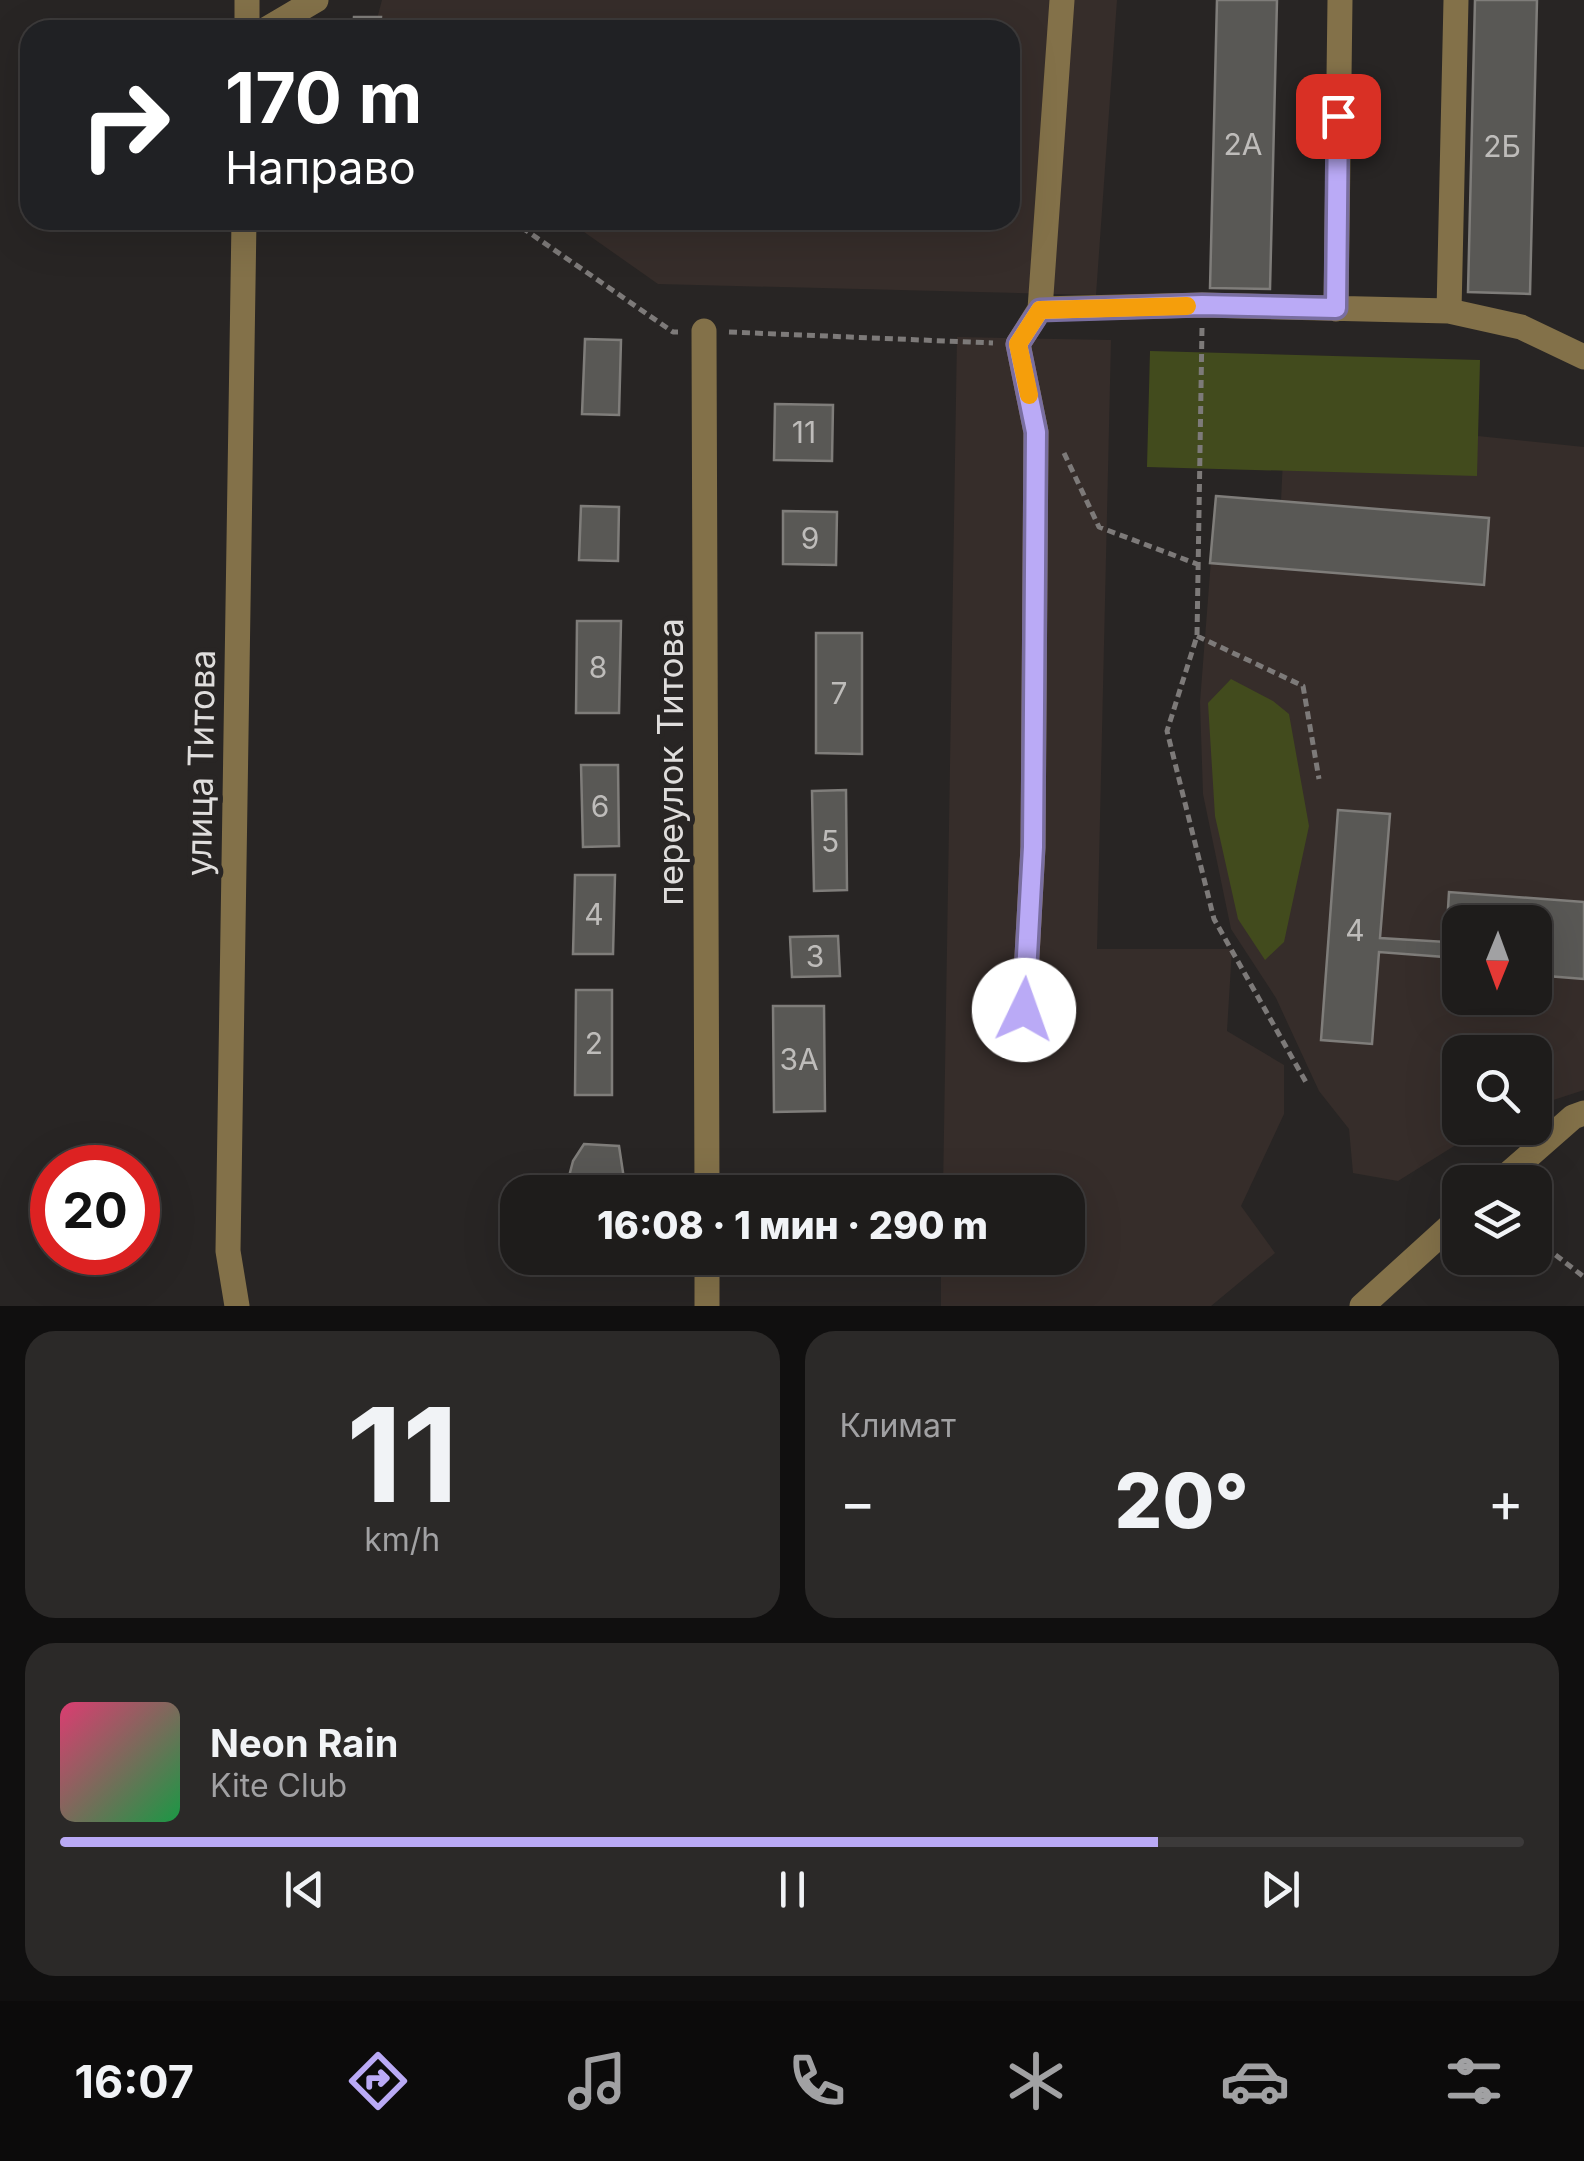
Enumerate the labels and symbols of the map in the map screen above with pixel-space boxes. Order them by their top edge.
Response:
pin [1296,74,1381,159]
house number: 2А [1224,126,1263,162]
house number: 2Б [1483,128,1521,164]
house number: 11 [792,414,816,450]
house number: 9 [801,520,819,556]
street label: переулок Титова [649,618,691,906]
street label: улица Титова [177,649,223,877]
house number: 8 [589,649,607,685]
house number: 7 [831,675,847,711]
house number: 6 [591,788,609,824]
house number: 5 [821,823,839,859]
house number: 4 [584,896,604,932]
north arrow [1442,905,1552,1015]
house number: 4 [1345,912,1365,948]
house number: 3 [806,938,824,974]
position arrow [972,958,1076,1062]
house number: 2 [585,1025,603,1061]
house number: 3А [779,1041,819,1077]
speed limit sign: 20 [30,1145,160,1275]

